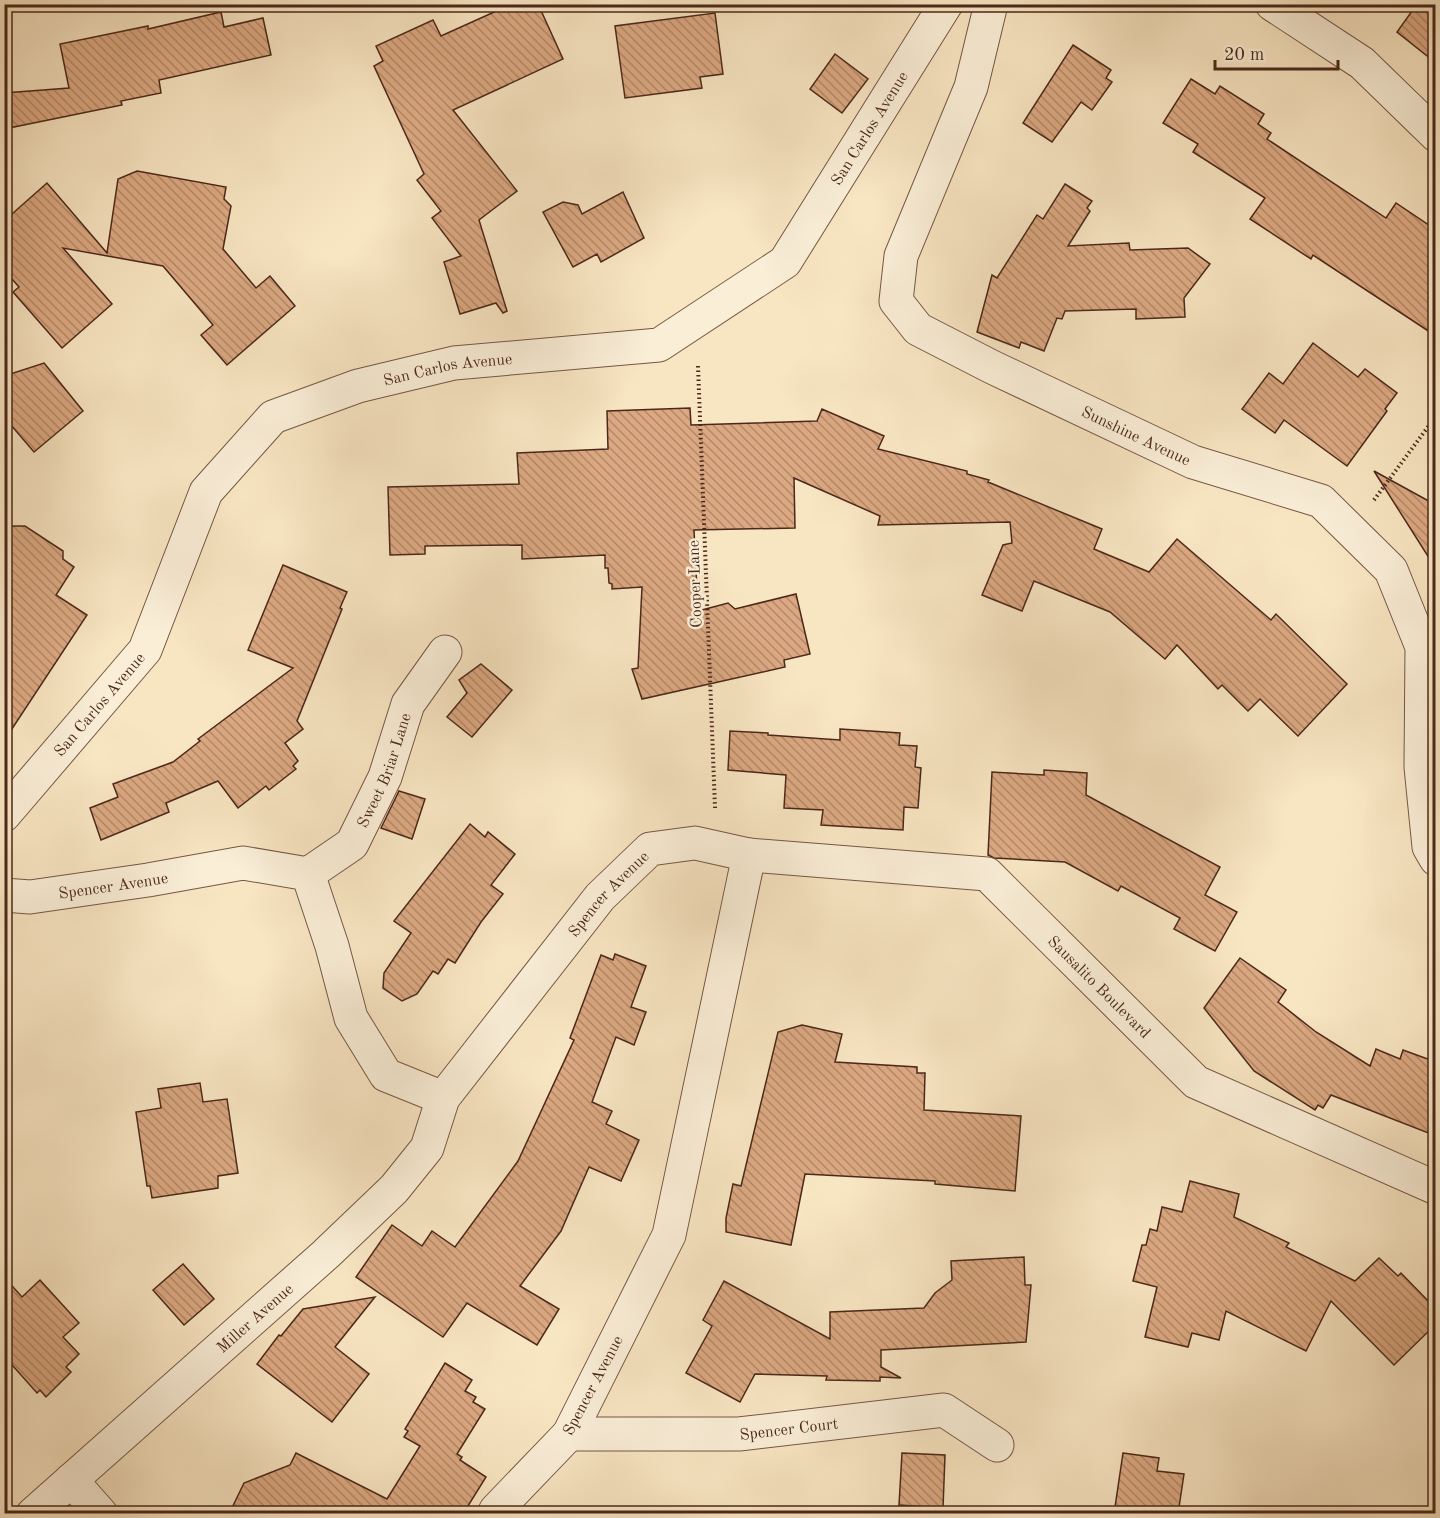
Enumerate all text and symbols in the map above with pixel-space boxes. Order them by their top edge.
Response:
scale bar [1215,33,1338,71]
text: 20 m [1224,46,1264,64]
street label: San Carlos Avenue [829,69,912,189]
street label: San Carlos Avenue [382,352,513,390]
street label: Sunshine Avenue [1078,404,1192,470]
street label: Cooper Lane [686,540,706,628]
street label: San Carlos Avenue [52,650,149,760]
street label: Sweet Briar Lane [355,711,415,831]
street label: Spencer Avenue [566,849,653,940]
street label: Spencer Avenue [58,871,169,903]
street label: Sausalito Boulevard [1044,933,1153,1042]
street label: Miller Avenue [215,1281,297,1357]
street label: Spencer Avenue [561,1333,627,1438]
street label: Spencer Court [739,1416,839,1444]

